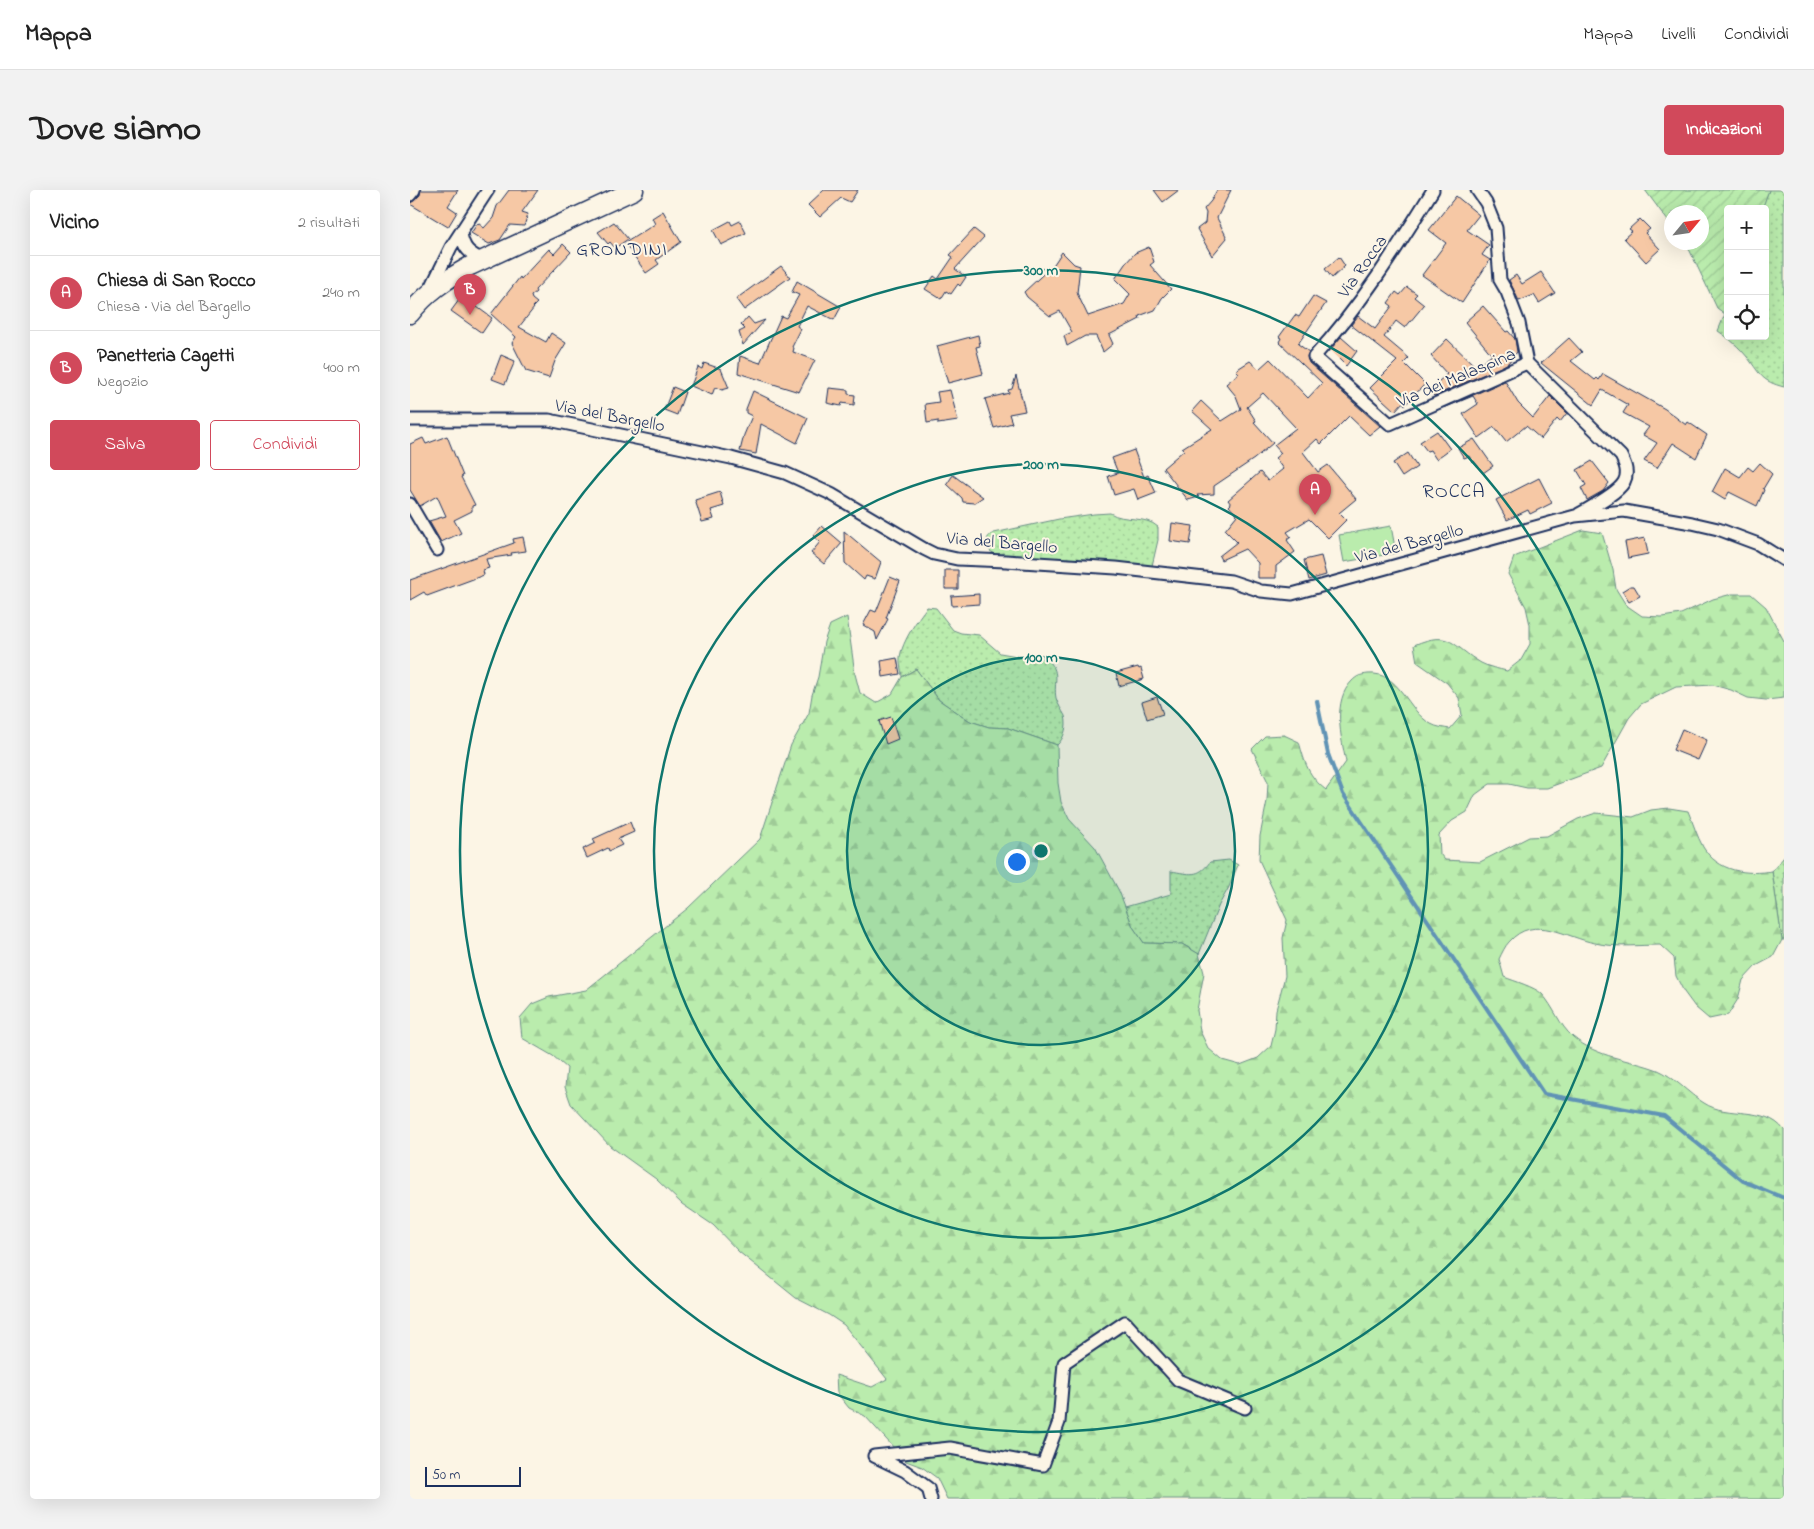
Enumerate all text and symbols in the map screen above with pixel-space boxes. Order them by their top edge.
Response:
text: Mappa [25,17,92,52]
text: Mappa [1583,22,1633,48]
text: Livelli [1661,22,1696,48]
text: Condividi [1724,22,1789,48]
text: Dove siamo [30,105,201,156]
button: Indicazioni [1664,105,1784,155]
north arrow [1664,205,1709,250]
map controls [1724,205,1769,340]
button: + [1724,205,1769,250]
text: Vicino [50,208,99,238]
text: 2 risultati [298,211,360,235]
street label: Via Rocca [1332,230,1395,305]
district label: GRONDINI [576,237,668,264]
button: − [1724,250,1769,295]
text: 300 m [1023,260,1059,282]
text: Chiesa di San Rocco [97,268,256,295]
pin: B [454,274,486,315]
text: A [61,281,71,305]
text: 240 m [322,281,360,305]
text: Chiesa · Via del Bargello [97,295,251,319]
button: locate [1724,295,1769,340]
street label: Via dei Malaspina [1392,342,1520,416]
text: Panetteria Cagetti [97,343,235,370]
text: B [61,356,71,380]
text: 400 m [323,356,360,380]
text: Negozio [97,370,148,394]
street label: Via del Bargello [551,393,667,441]
button: Salva [50,420,200,470]
button: Condividi [210,420,360,470]
text: 200 m [1022,454,1059,476]
pin: A [1299,474,1331,515]
district label: ROCCA [1422,478,1486,507]
street label: Via del Bargello [1351,518,1467,573]
street label: Via del Bargello [944,526,1059,563]
text: 100 m [1024,647,1058,669]
centre of rings [1032,842,1050,860]
your location [1004,849,1030,875]
scale bar [425,1464,521,1487]
text: 50 m [432,1465,460,1486]

